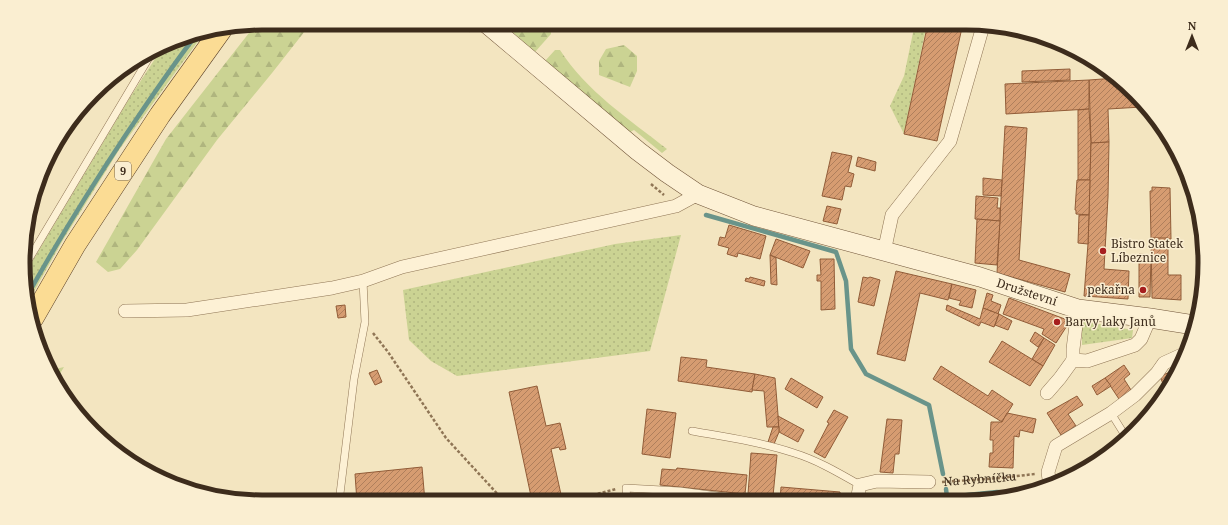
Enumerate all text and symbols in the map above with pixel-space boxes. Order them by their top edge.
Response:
north arrow [1172,16,1212,56]
text: N [1188,18,1197,33]
road number: 9 [115,162,131,180]
place label: Bistro Statek Líbeznice [1111,235,1184,266]
marker: Bistro Statek Líbeznice [1098,246,1108,256]
street label: Družstevní [994,274,1060,310]
place label: pekařna [1087,281,1135,298]
marker: pekařna [1138,285,1148,295]
place label: Barvy laky Janů [1065,313,1156,330]
marker: Barvy laky Janů [1052,317,1062,327]
street label: Na Rybníčku [943,467,1018,490]

